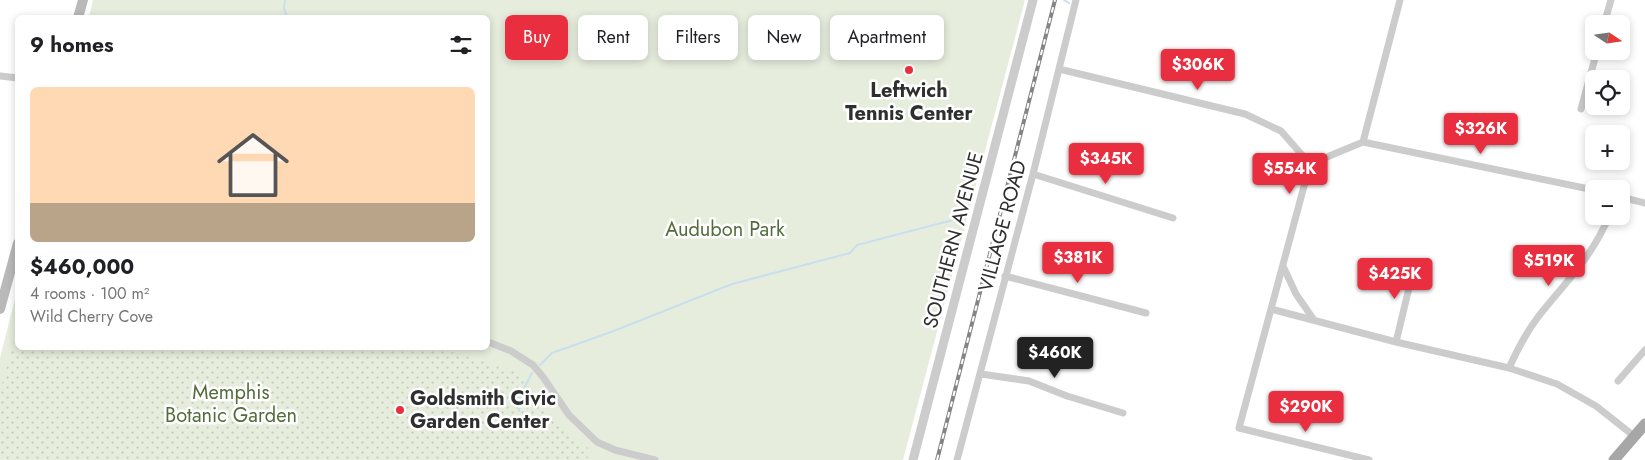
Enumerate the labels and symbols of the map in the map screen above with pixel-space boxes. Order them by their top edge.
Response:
north arrow [1585,15,1630,60]
pin: $306K [1163,48,1233,91]
marker: Leftwich Tennis Center [903,64,915,76]
place label: Leftwich Tennis Center [845,76,973,128]
pin: $326K [1446,112,1516,155]
pin: $345K [1071,142,1141,185]
street label: SOUTHERN AVENUE [916,149,991,331]
pin: $554K [1255,152,1325,195]
street label: VILLAGE ROAD [971,157,1034,295]
park label: Audubon Park [665,215,785,244]
pin: $381K [1043,242,1113,284]
pin: $519K [1514,244,1584,287]
pin: $425K [1360,258,1430,300]
pin: $460K [1020,336,1090,379]
park label: Memphis Botanic Garden [165,378,297,430]
place label: Goldsmith Civic Garden Center [410,384,556,436]
pin: $290K [1271,390,1341,433]
marker: Goldsmith Civic Garden Center [394,404,406,416]

